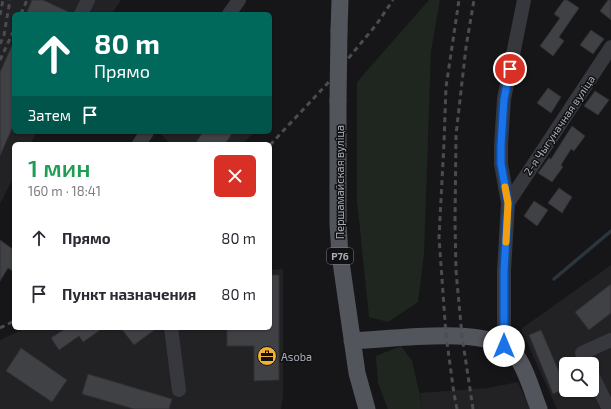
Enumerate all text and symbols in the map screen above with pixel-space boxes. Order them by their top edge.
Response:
text: 80 m [94,26,160,60]
icon: ahead [28,28,80,80]
pin [493,52,527,86]
icon: arrive [499,58,521,80]
text: Прямо [94,60,150,82]
street label: 2-я Чыгуначная вуліца [521,73,598,178]
icon: arrive [79,104,101,126]
text: Затем [28,106,71,124]
street label: Першамайская вуліца [333,125,347,239]
text: 1 мин [28,153,90,182]
button: close [214,155,256,197]
text: 160 m · 18:41 [28,183,101,199]
icon: ahead [28,227,50,249]
text: Прямо [62,229,111,247]
text: 80 m [221,229,256,247]
road number: Р76 [327,248,353,264]
icon: arrive [28,283,50,305]
text: Пункт назначения [62,285,196,303]
text: 80 m [221,285,256,303]
position arrow [483,325,525,367]
office icon: Asoba [256,345,278,367]
place label: Asoba [281,350,312,363]
map controls [559,357,599,397]
button: search [559,357,599,397]

